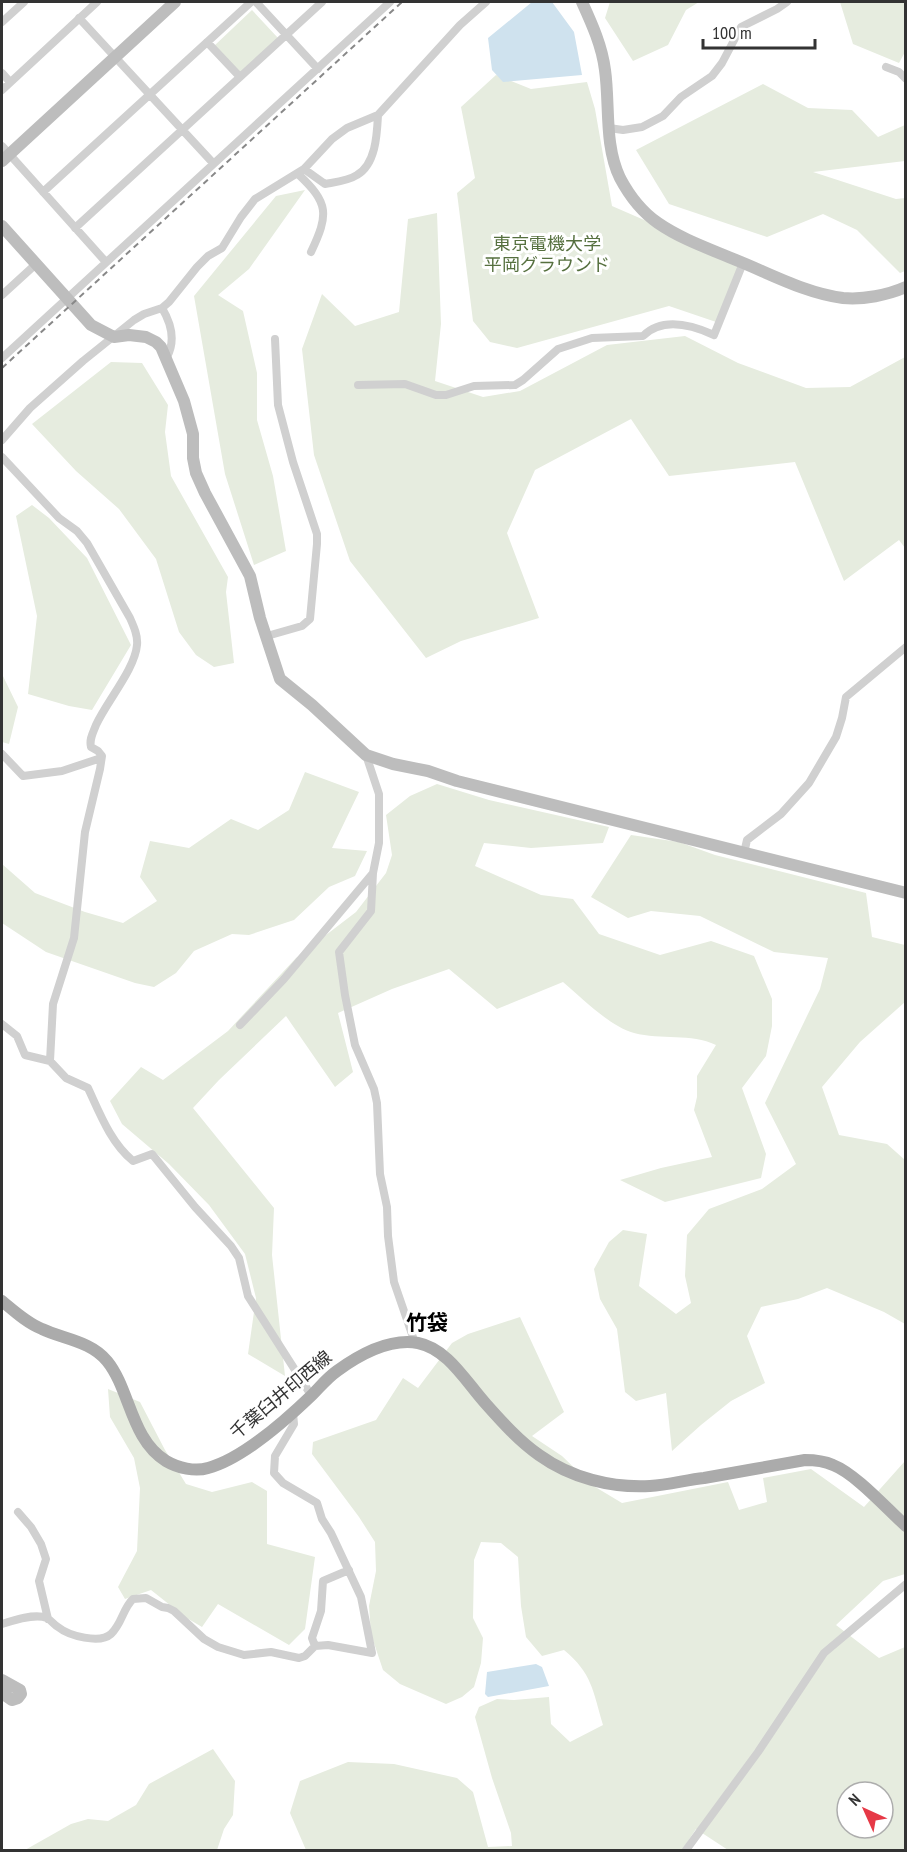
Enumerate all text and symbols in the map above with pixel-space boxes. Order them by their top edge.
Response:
scale bar [703,12,816,50]
text: 100 m [712,21,752,44]
park label: 東京電機大学 平岡グラウンド [484,232,610,276]
district label: 竹袋 [406,1309,448,1336]
street label: 千葉臼井印西線 [225,1345,336,1444]
north arrow [835,1780,895,1840]
text: N [844,1789,865,1810]

